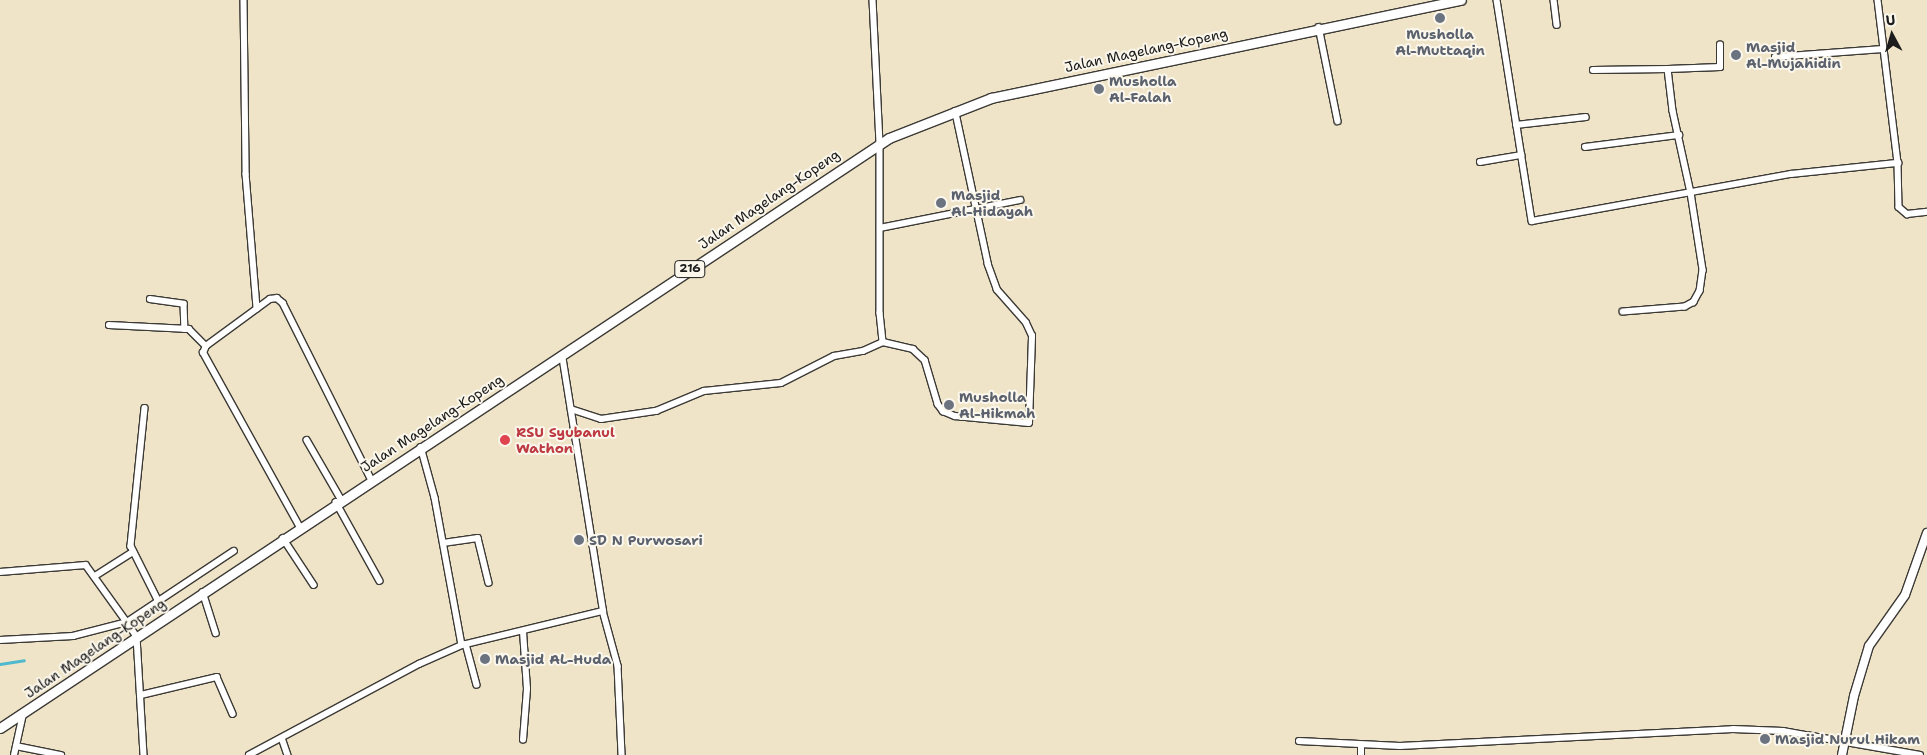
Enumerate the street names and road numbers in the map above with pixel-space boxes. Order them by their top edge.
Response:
street label: Jalan Magelang-Kopeng [1063,24,1229,76]
street label: Jalan Magelang-Kopeng [695,146,843,252]
road number: 216 [674,260,706,278]
street label: Jalan Magelang-Kopeng [358,371,506,475]
street label: Jalan Magelang-Kopeng [21,595,169,701]

